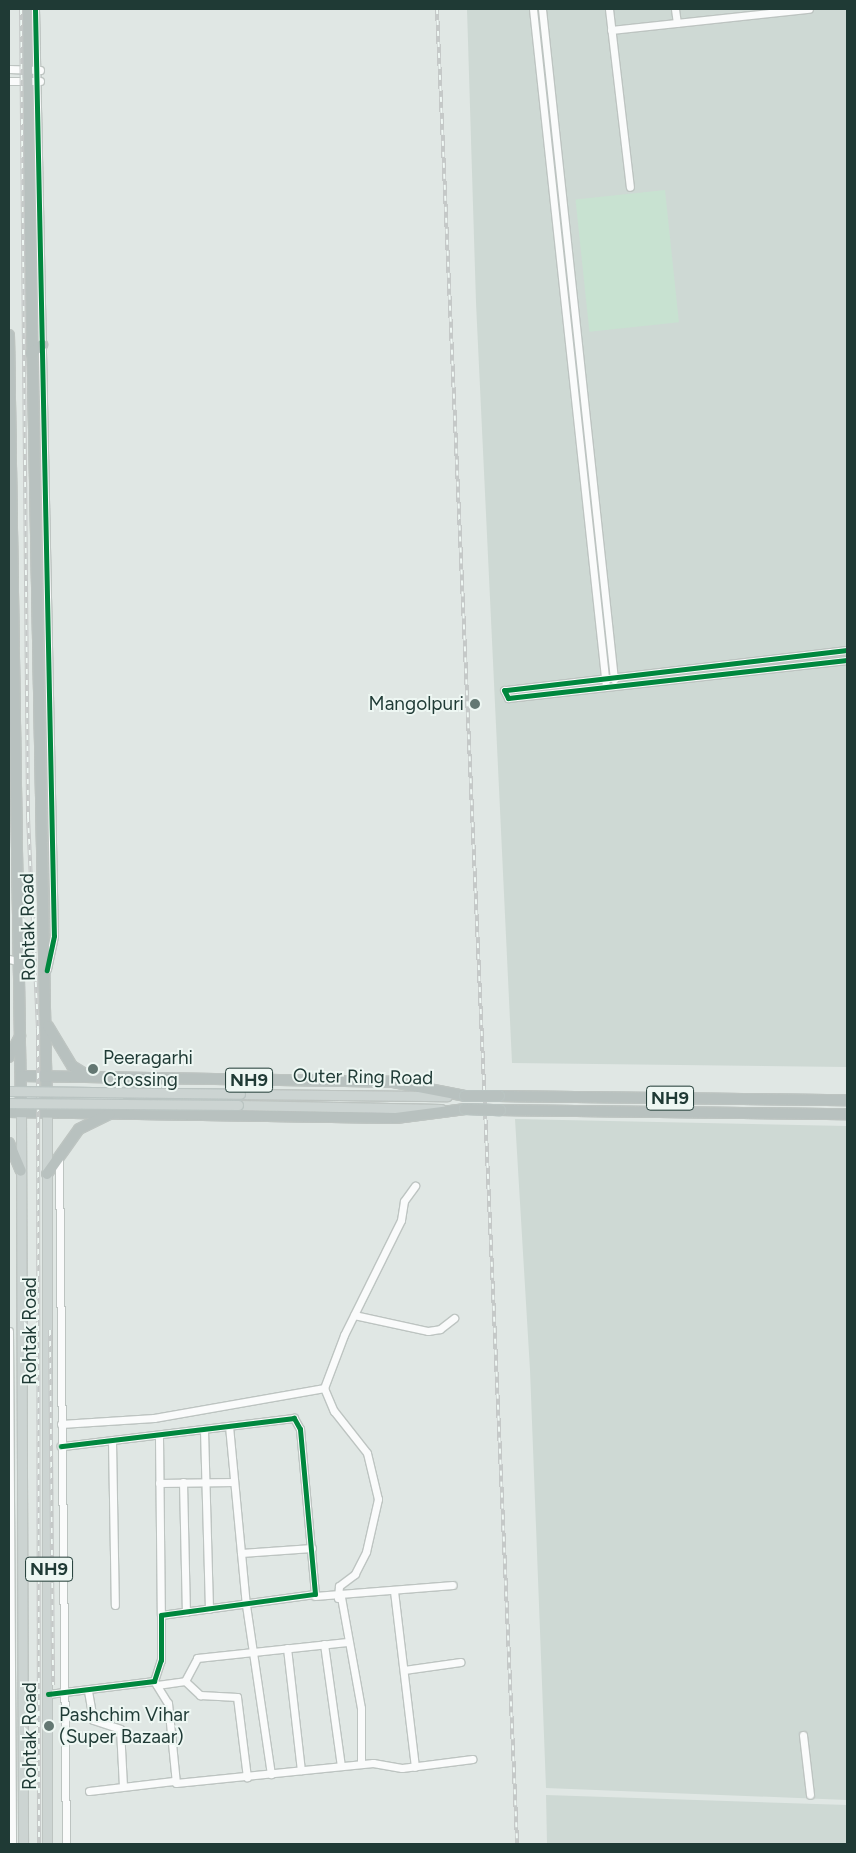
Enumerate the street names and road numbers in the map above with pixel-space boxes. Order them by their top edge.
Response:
street label: Rohtak Road [16,873,40,981]
road number: NH9 [224,1064,274,1096]
street label: Outer Ring Road [293,1064,433,1090]
road number: NH9 [645,1082,695,1114]
street label: Rohtak Road [19,1277,41,1385]
road number: NH9 [24,1554,74,1585]
street label: Rohtak Road [19,1682,41,1790]

